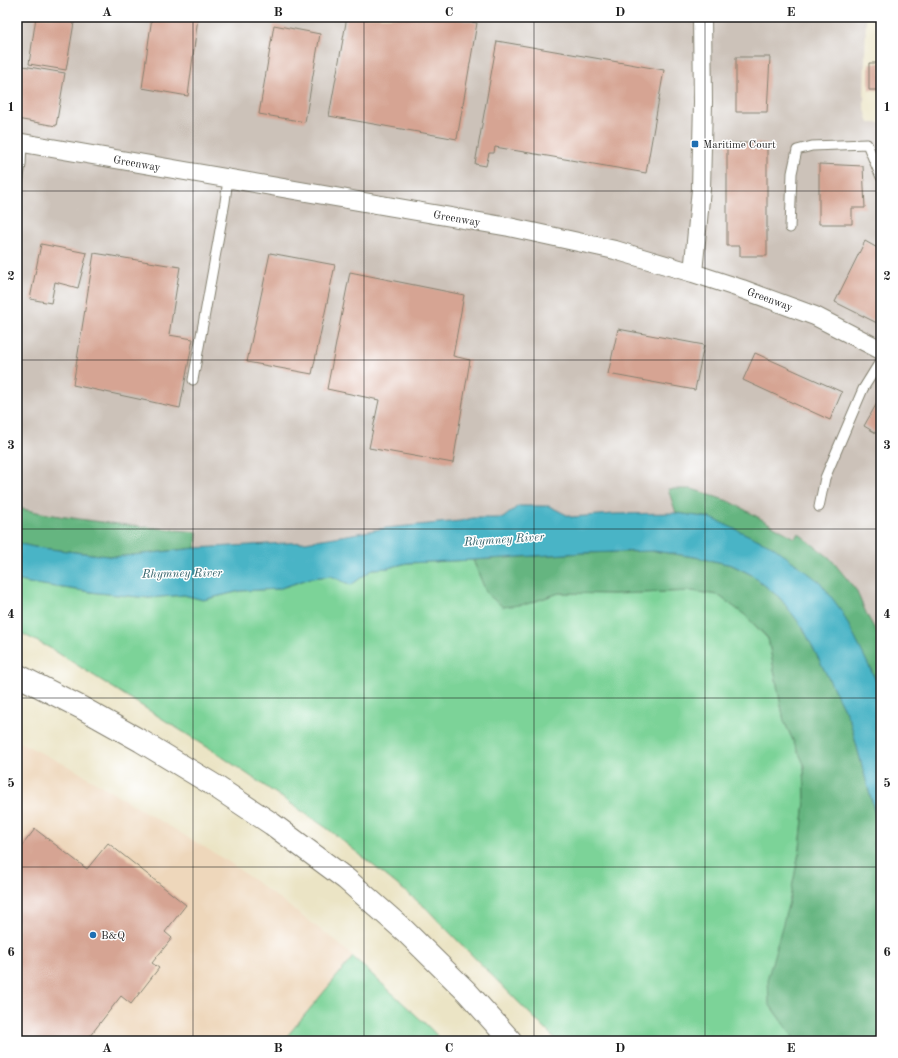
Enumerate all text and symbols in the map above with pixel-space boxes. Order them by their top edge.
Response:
text: A [102,6,112,19]
text: B [273,6,283,19]
text: C [445,6,453,19]
text: D [615,6,625,19]
text: E [787,6,796,19]
text: 1 [7,101,15,114]
text: 1 [883,101,891,114]
marker: Maritime Court [690,139,700,149]
place label: Maritime Court [703,140,776,151]
street label: Greenway [112,155,161,174]
street label: Greenway [432,210,481,229]
text: 2 [7,270,15,283]
text: 2 [883,270,891,283]
street label: Greenway [745,287,794,314]
text: 3 [7,439,15,452]
text: 3 [883,439,891,452]
water label: Rhymney River [463,531,545,549]
water label: Rhymney River [141,567,223,581]
text: 4 [7,608,15,621]
text: 4 [883,608,891,621]
text: 5 [7,777,15,790]
text: 5 [883,777,891,790]
marker: B&Q [88,930,98,940]
place label: B&Q [101,931,125,942]
text: 6 [7,946,15,959]
text: 6 [883,946,891,959]
text: A [102,1042,112,1055]
text: B [273,1042,283,1055]
text: C [445,1042,453,1055]
text: D [615,1042,625,1055]
text: E [787,1042,796,1055]

